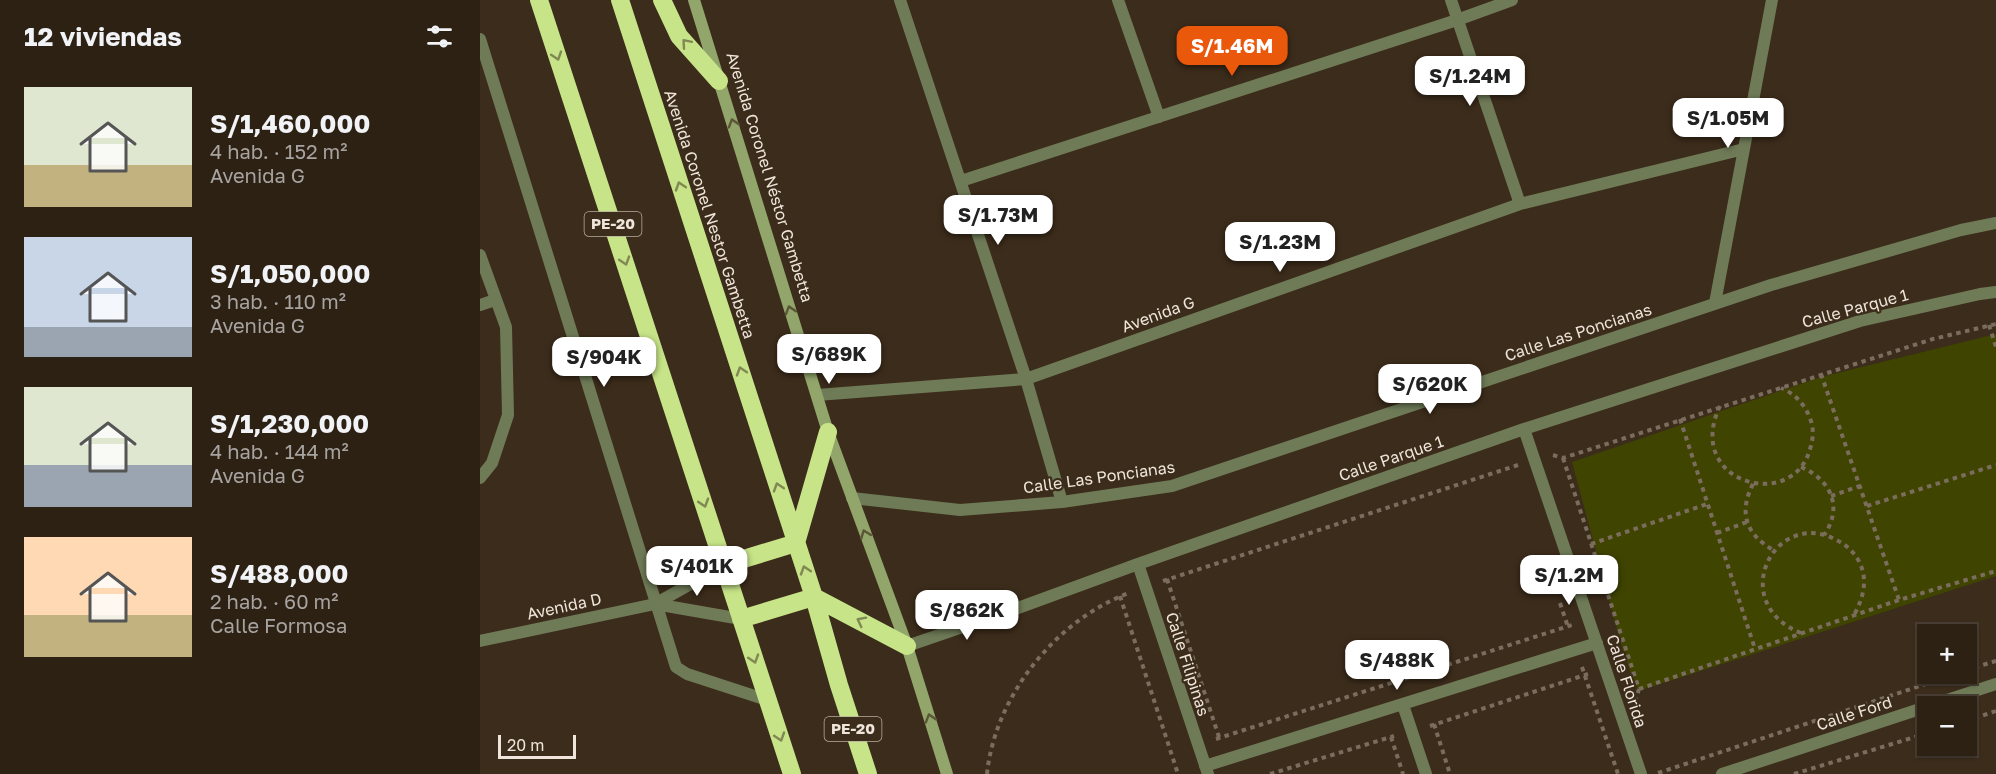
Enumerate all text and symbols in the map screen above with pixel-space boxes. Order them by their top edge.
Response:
icon: filters [423,20,456,53]
text: 12 viviendas [24,21,182,52]
pin: S/1.46M [1177,26,1287,77]
text: S/1.46M [1191,33,1273,57]
one-way arrow [682,40,693,50]
one-way arrow [550,50,563,61]
street label: Avenida Coronel Néstor Gambetta [722,50,818,304]
pin: S/1.24M [1415,56,1525,107]
text: S/1.24M [1429,63,1511,87]
street label: Avenida Coronel Nestor Gambetta [660,87,760,341]
pin: S/1.05M [1673,98,1783,149]
text: S/1.05M [1687,105,1769,129]
text: S/1,460,000 [210,108,370,139]
icon: home [72,111,144,183]
one-way arrow [727,118,740,129]
text: 4 hab. · 152 m² [210,139,348,163]
text: Avenida G [210,163,305,187]
one-way arrow [675,181,688,192]
pin: S/1.73M [943,195,1053,246]
text: S/1.73M [958,202,1038,226]
road number: PE-20 [584,212,642,236]
pin: S/1.23M [1225,222,1335,273]
text: S/1.23M [1239,229,1321,253]
one-way arrow [618,255,630,266]
text: S/1,050,000 [210,258,370,289]
icon: home [72,261,144,333]
street label: Calle Parque 1 [1800,284,1911,332]
text: 3 hab. · 110 m² [210,289,346,313]
street label: Avenida G [1119,292,1197,336]
street label: Calle Las Poncianas [1502,299,1654,365]
one-way arrow [785,305,797,316]
text: Avenida G [210,313,305,337]
pin: S/689K [780,334,878,385]
pin: S/904K [555,337,653,388]
text: S/689K [791,341,867,365]
text: S/904K [566,344,642,368]
pin: S/620K [1381,364,1479,415]
one-way arrow [735,366,748,377]
text: S/620K [1392,371,1468,395]
text: S/1,230,000 [210,408,369,439]
icon: home [72,411,144,483]
street label: Calle Parque 1 [1336,431,1446,485]
text: 4 hab. · 144 m² [210,439,349,463]
street label: Calle Las Poncianas [1022,456,1176,498]
text: Avenida G [210,463,305,487]
one-way arrow [773,482,785,493]
one-way arrow [697,497,709,508]
one-way arrow [860,529,873,540]
pin: S/401K [648,546,746,597]
text: S/401K [660,553,734,577]
pin: S/1.2M [1520,555,1618,606]
text: S/488,000 [210,558,348,589]
icon: home [72,561,144,633]
text: S/1.2M [1534,562,1604,586]
one-way arrow [800,565,812,576]
street label: Avenida D [525,588,603,624]
text: 2 hab. · 60 m² [210,589,339,613]
pin: S/862K [918,590,1016,641]
text: S/862K [929,597,1005,621]
street label: Calle Filipinas [1162,610,1214,718]
text: Calle Formosa [210,613,347,637]
one-way arrow [856,617,867,629]
map controls [1917,624,1977,756]
button: + [1917,624,1977,684]
street label: Calle Florida [1603,632,1651,730]
pin: S/488K [1348,640,1446,691]
text: S/488K [1359,647,1435,671]
one-way arrow [747,653,759,664]
street label: Calle Ford [1814,691,1894,735]
button: − [1917,696,1977,756]
one-way arrow [925,713,937,724]
road number: PE-20 [824,717,881,741]
one-way arrow [772,731,785,742]
scale bar [498,732,576,760]
text: 20 m [507,735,544,755]

